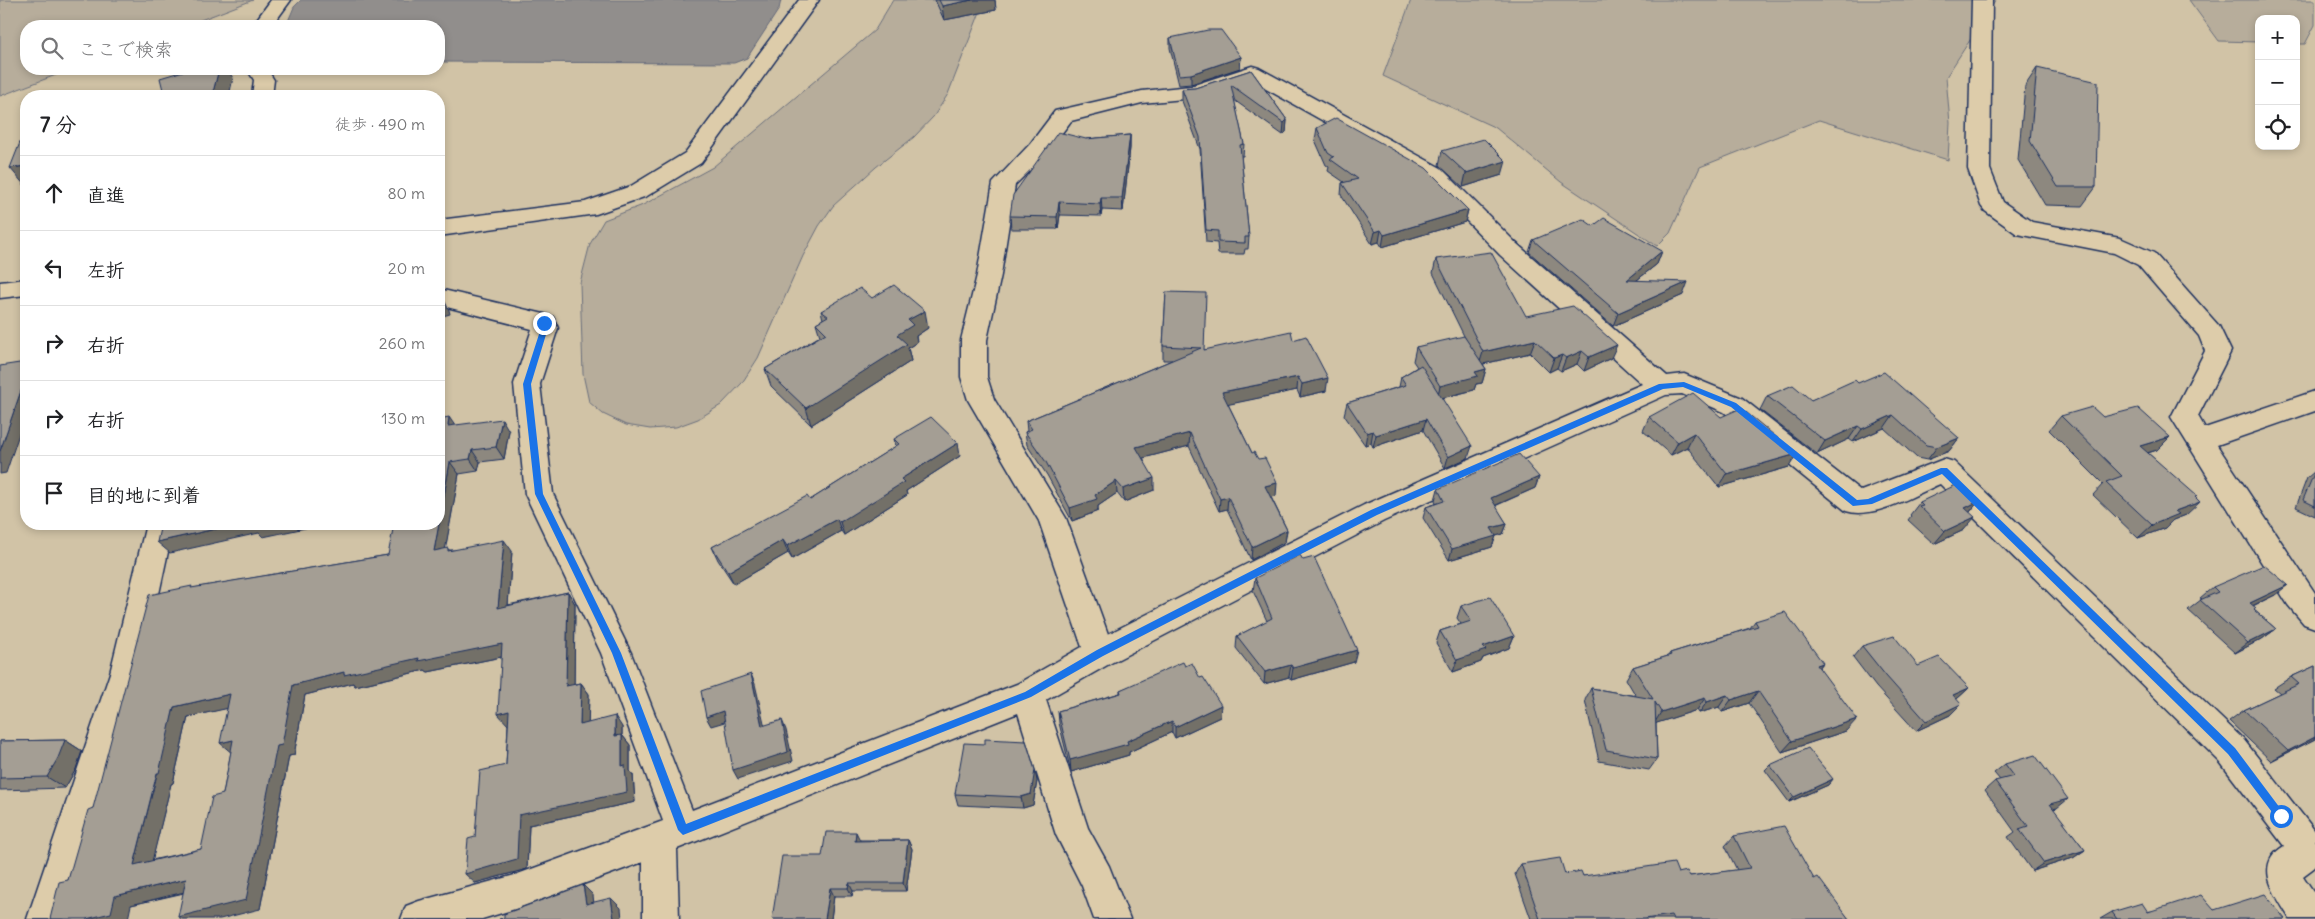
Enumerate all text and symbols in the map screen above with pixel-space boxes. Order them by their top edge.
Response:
map controls [2255,15,2300,150]
button: + [2255,15,2300,60]
search box [20,20,445,75]
icon: search [38,34,66,62]
text: ここで検索 [78,37,173,61]
button: − [2255,60,2300,105]
button: locate [2255,105,2300,150]
text: 7 分 [40,111,76,138]
text: 徒歩 · 490 m [335,114,425,134]
icon: ahead [40,179,68,207]
text: 直進 [87,183,125,207]
text: 80 m [387,183,425,203]
icon: left [40,254,68,282]
text: 左折 [87,258,125,282]
text: 20 m [388,258,425,278]
route end [533,312,556,335]
icon: right [40,329,68,357]
text: 右折 [87,333,125,357]
text: 260 m [379,333,425,353]
icon: right [40,404,68,432]
text: 右折 [87,408,125,432]
text: 130 m [381,408,425,428]
icon: arrive [40,479,68,507]
text: 目的地に到着 [87,483,201,507]
route start [2270,805,2293,828]

